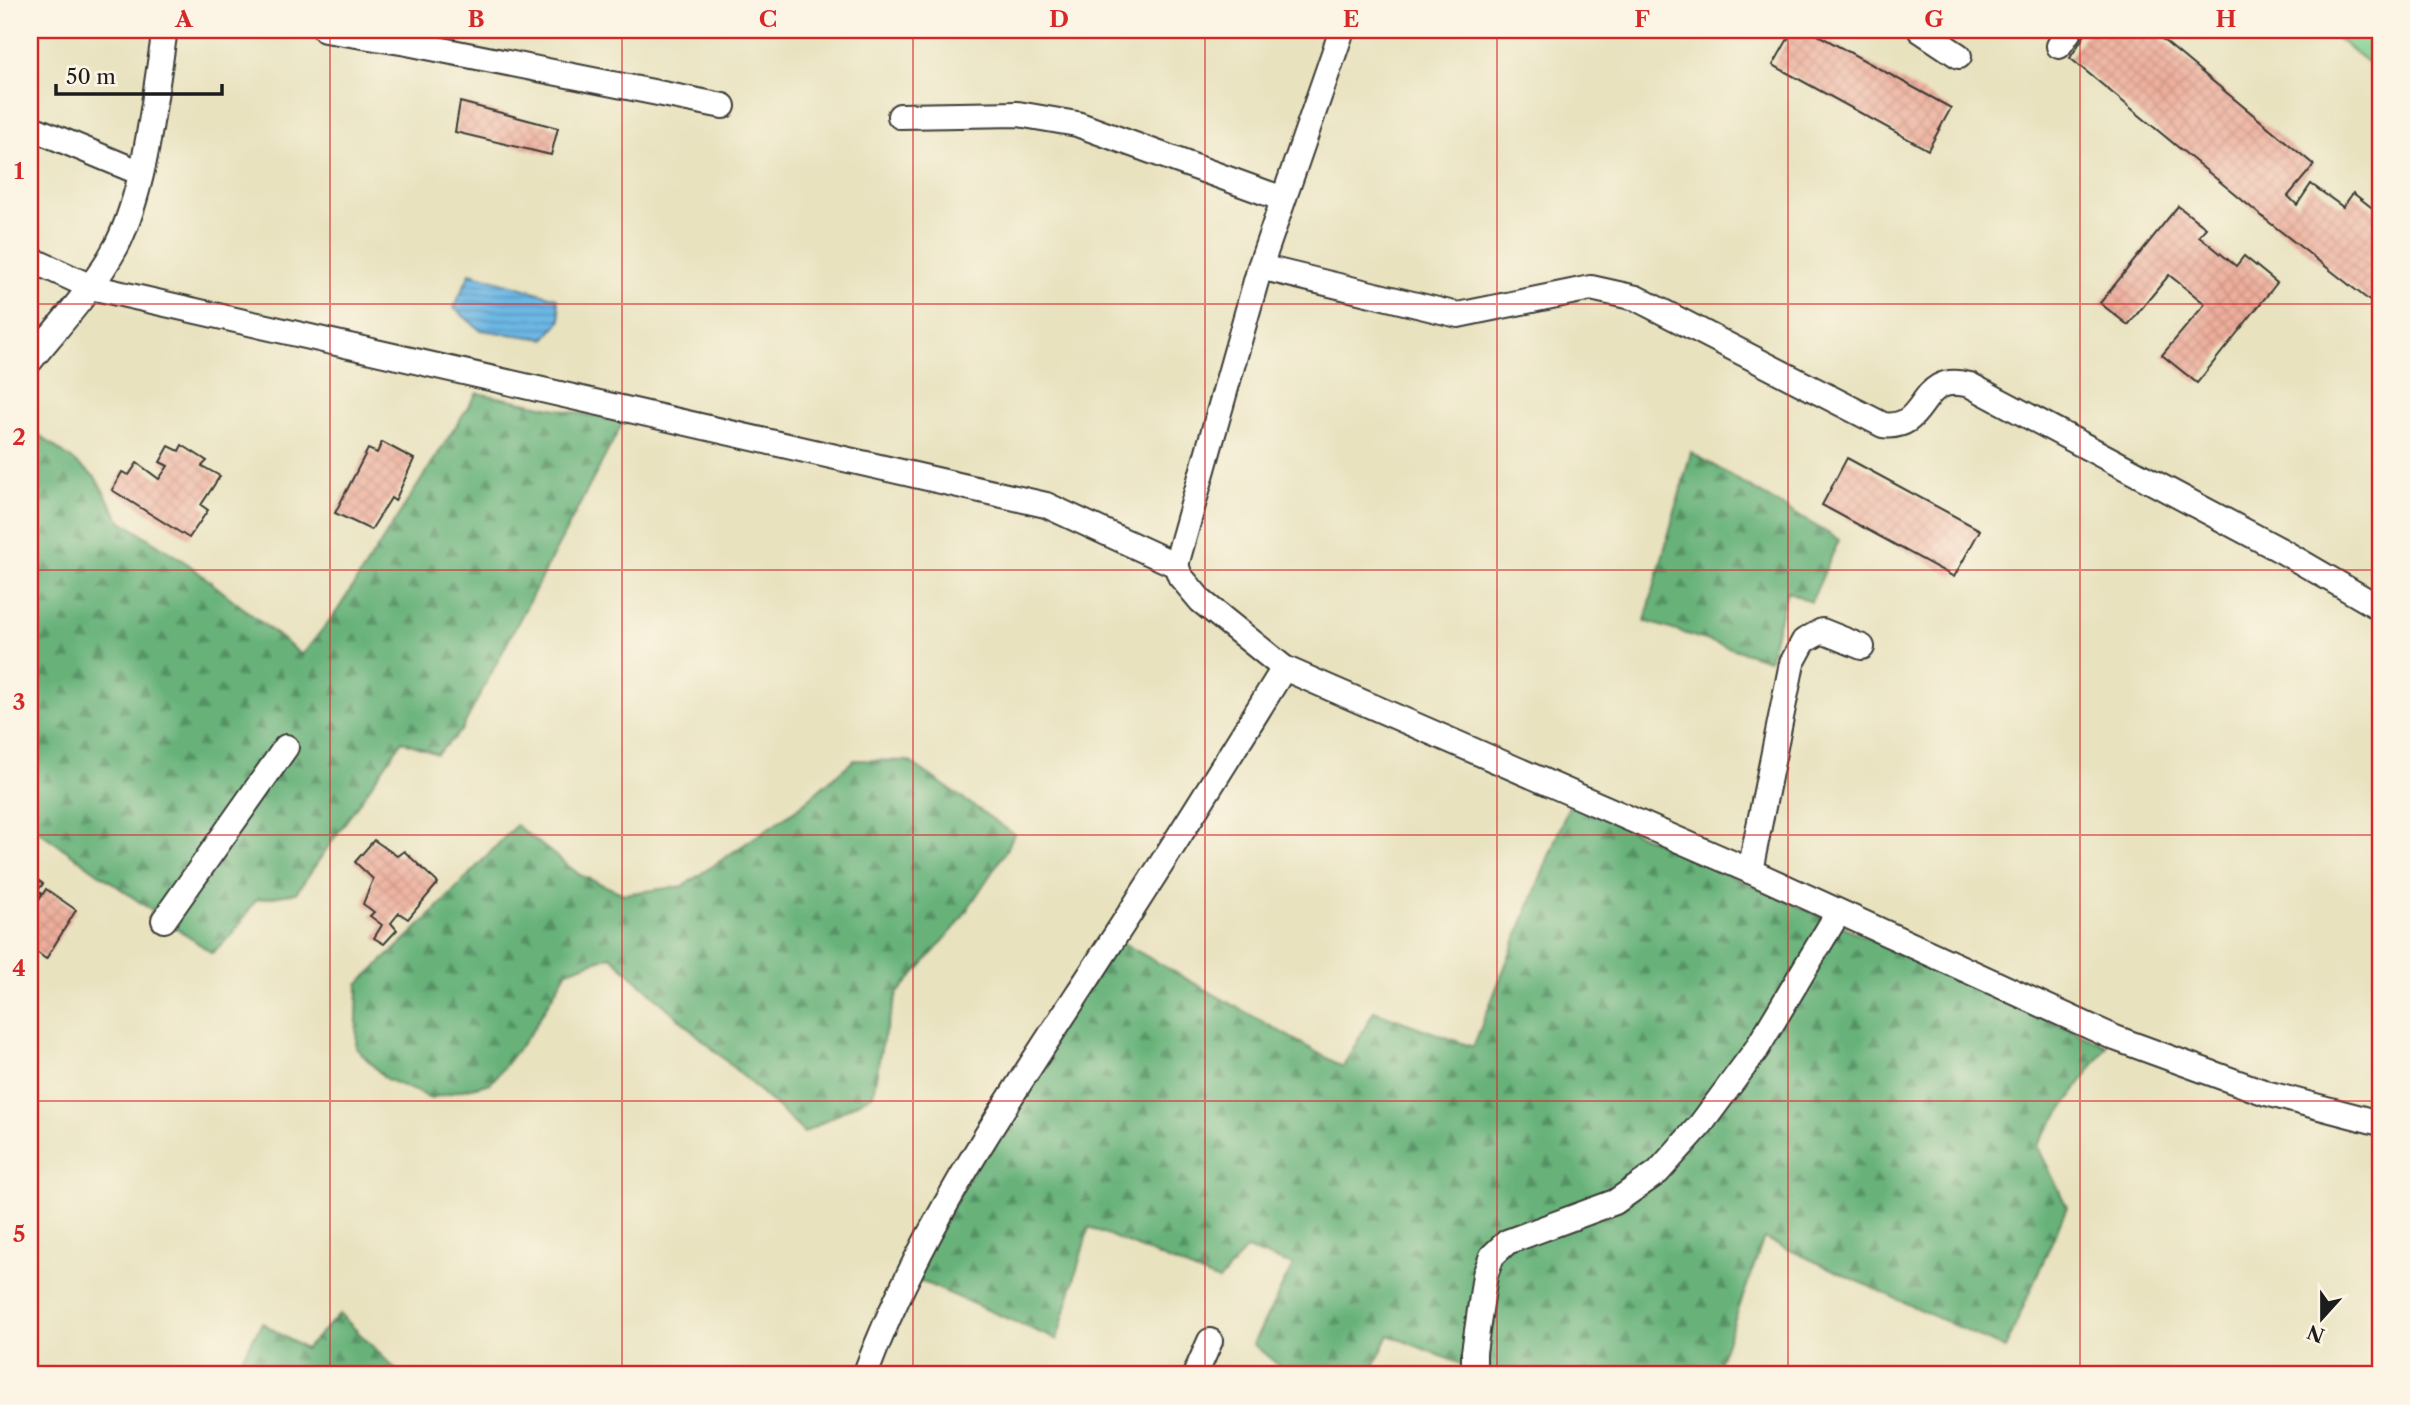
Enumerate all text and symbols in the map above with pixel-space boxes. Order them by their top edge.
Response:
text: A [174,5,194,33]
text: B [467,5,485,33]
text: C [759,5,777,33]
text: D [1049,5,1069,33]
text: E [1343,5,1359,33]
text: F [1634,5,1650,33]
text: G [1924,5,1944,33]
text: H [2216,5,2237,33]
scale bar [56,52,222,96]
text: 50 m [66,64,116,89]
text: 1 [14,157,25,185]
text: 2 [12,423,26,451]
text: 3 [13,688,26,716]
text: 4 [12,954,26,982]
text: 5 [13,1220,25,1248]
north arrow [2288,1282,2358,1352]
text: N [2304,1320,2328,1347]

